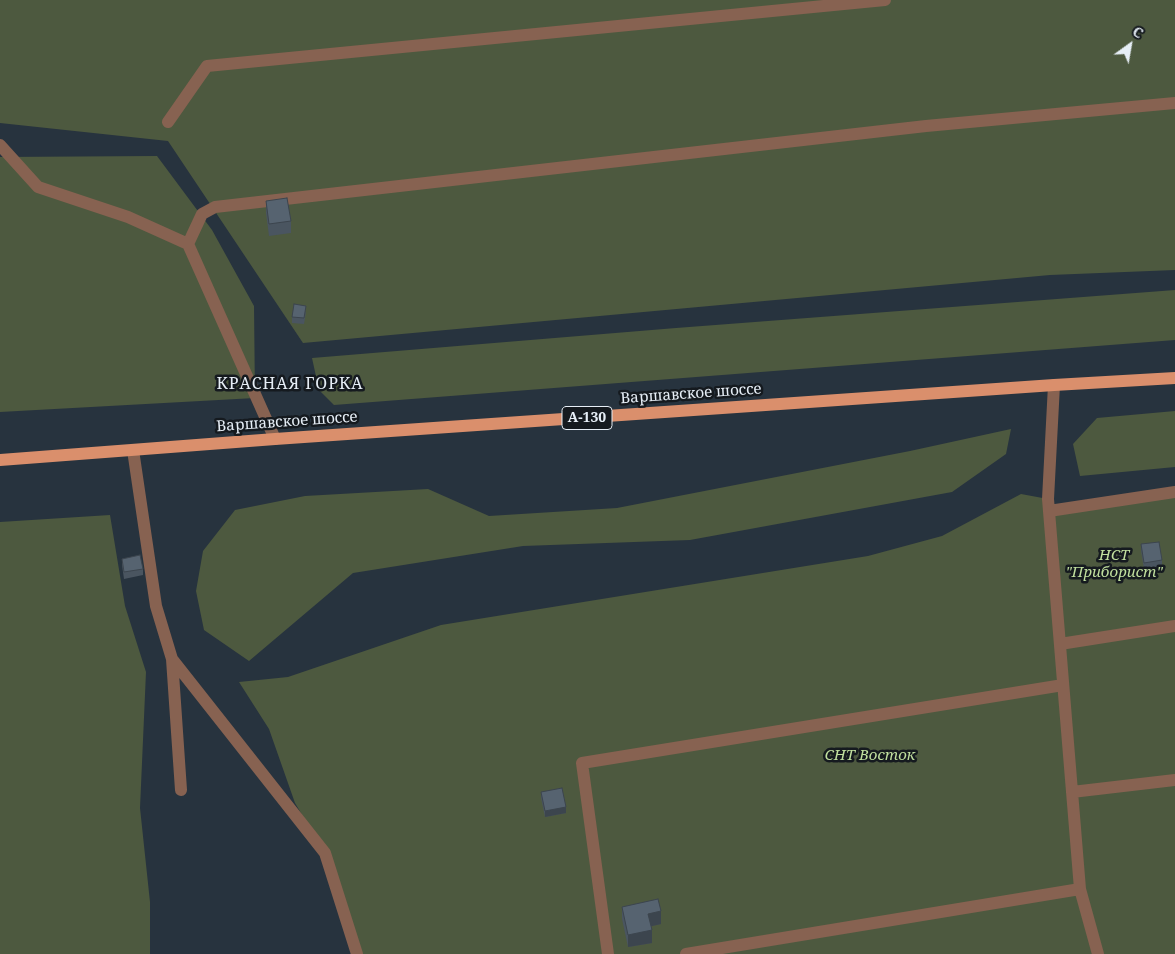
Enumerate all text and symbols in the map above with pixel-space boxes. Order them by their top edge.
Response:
north arrow [1105,20,1155,70]
text: С [1129,21,1147,42]
district label: КРАСНАЯ ГОРКА [215,374,365,394]
street label: Варшавское шоссе [620,380,762,408]
road number: А-130 [562,406,612,429]
street label: Варшавское шоссе [216,408,358,436]
park label: НСТ "Приборист" [1065,547,1163,582]
park label: СНТ Восток [825,747,915,765]

